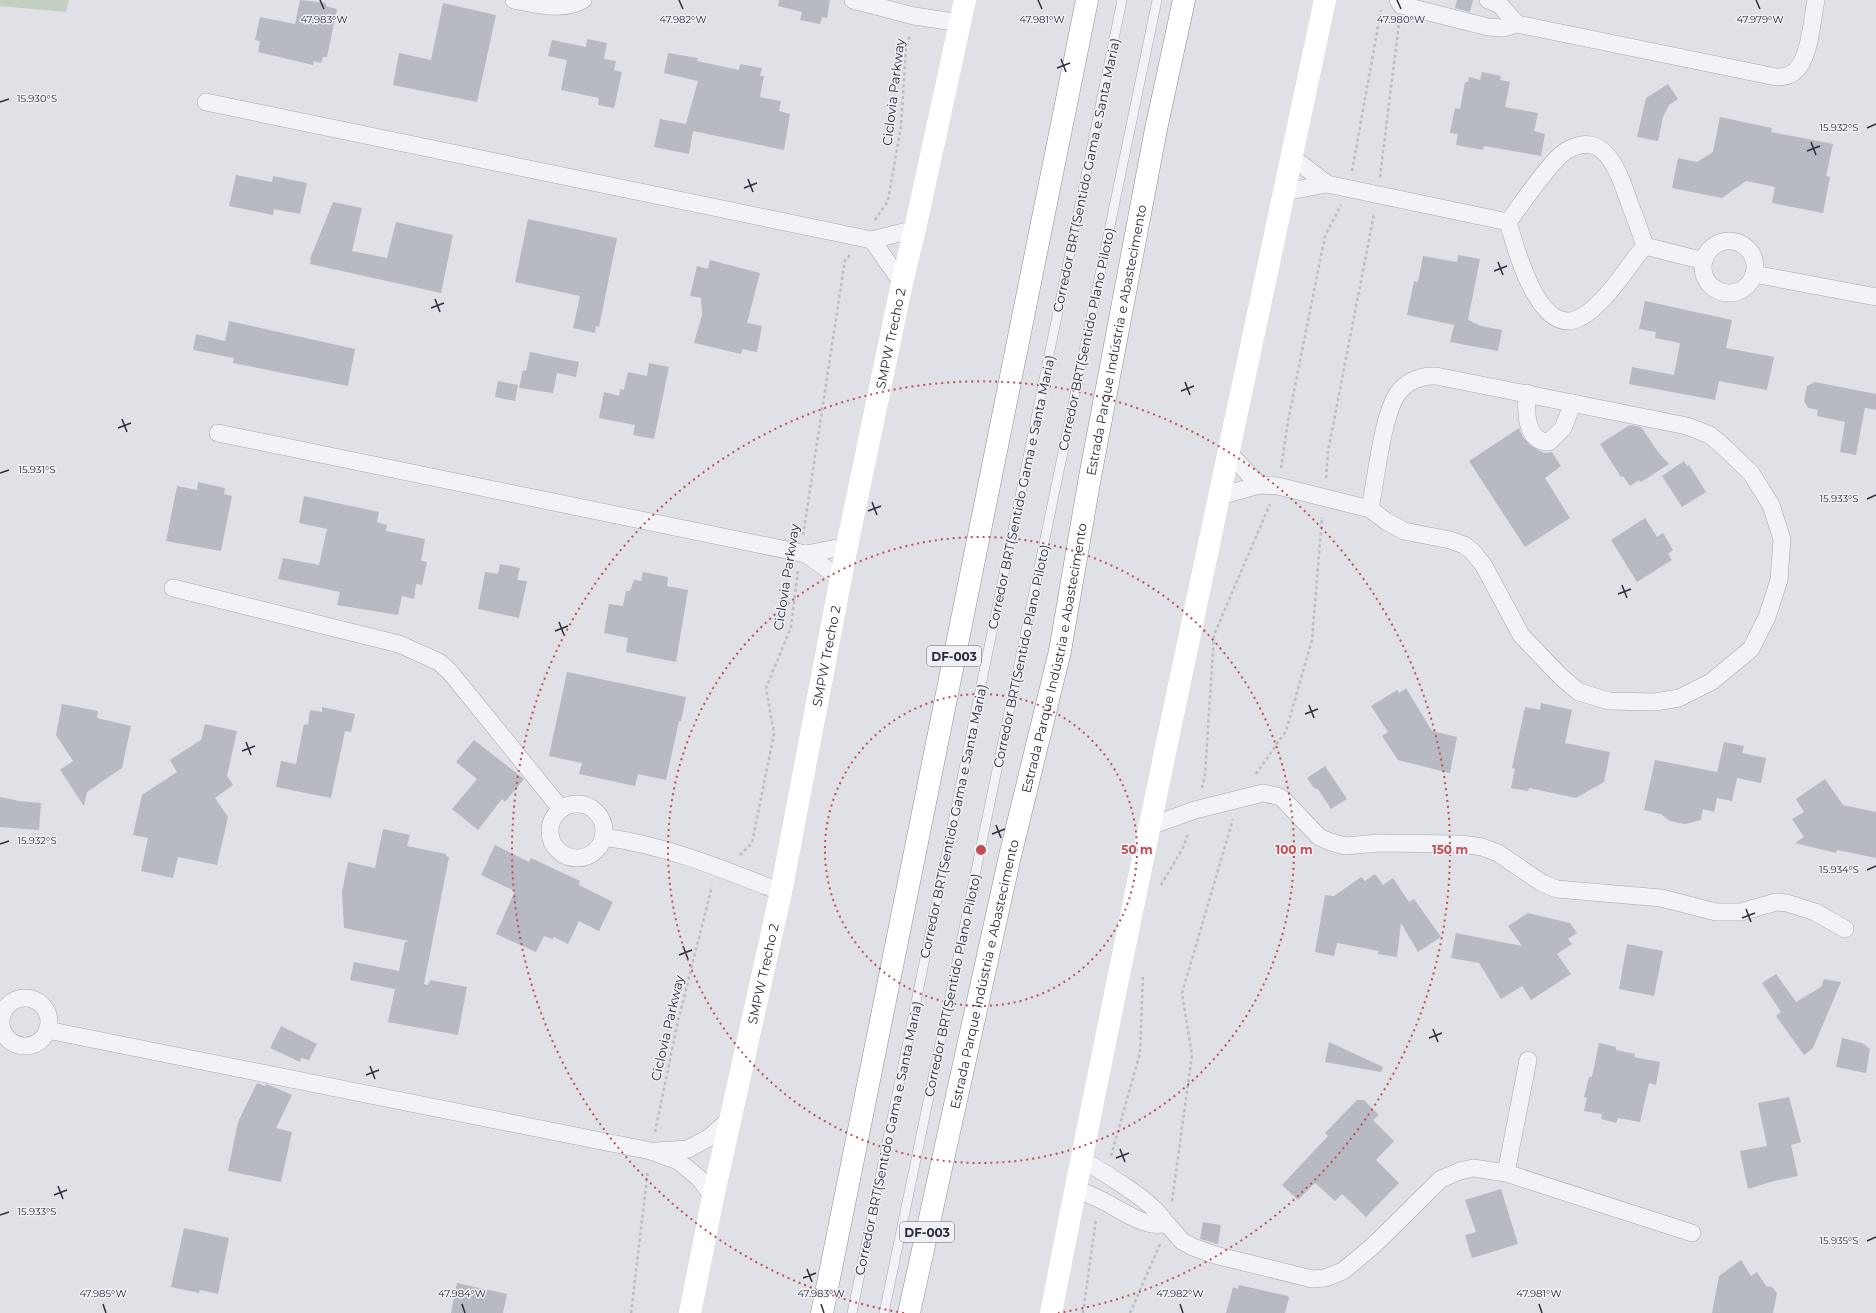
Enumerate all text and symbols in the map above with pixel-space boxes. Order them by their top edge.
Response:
text: 47.983°W [300,13,348,26]
text: 47.982°W [659,13,707,26]
text: 47.981°W [1019,13,1065,26]
text: 47.980°W [1377,13,1425,26]
text: 47.979°W [1736,13,1784,26]
street label: Ciclovia Parkway [878,36,908,147]
street label: Corredor BRT(Sentido Gama e Santa Maria) [1049,36,1123,314]
text: 15.930°S [17,92,57,105]
text: 15.932°S [1819,121,1859,134]
street label: Estrada Parque Indústria e Abastecimento [1082,203,1150,477]
street label: Corredor BRT(Sentido Plano Piloto) [1054,226,1118,452]
street label: SMPW Trecho 2 [872,287,909,390]
street label: Corredor BRT(Sentido Gama e Santa Maria) [984,353,1058,631]
text: 15.931°S [18,463,56,476]
text: 15.933°S [1820,492,1859,505]
street label: Ciclovia Parkway [770,521,802,632]
street label: Estrada Parque Indústria e Abastecimento [1018,522,1090,795]
street label: Corredor BRT(Sentido Plano Piloto) [989,543,1053,769]
street label: SMPW Trecho 2 [809,604,843,708]
road number: DF-003 [927,646,981,666]
street label: Corredor BRT(Sentido Gama e Santa Maria) [916,682,990,960]
text: 15.932°S [17,834,57,847]
street label: Estrada Parque Indústria e Abastecimento [946,838,1022,1110]
text: 50 m [1121,842,1153,857]
text: 100 m [1276,842,1312,857]
text: 150 m [1432,842,1468,857]
centre of rings [974,843,988,857]
text: 15.934°S [1819,863,1859,876]
street label: Corredor BRT(Sentido Plano Piloto) [920,872,984,1098]
street label: SMPW Trecho 2 [744,922,782,1026]
street label: Ciclovia Parkway [647,973,687,1082]
street label: Corredor BRT(Sentido Gama e Santa Maria) [851,999,925,1277]
text: 15.933°S [18,1205,57,1218]
road number: DF-003 [900,1222,954,1242]
text: 15.935°S [1820,1234,1858,1247]
text: 47.985°W [79,1287,127,1300]
text: 47.984°W [438,1287,486,1300]
text: 47.983°W [797,1287,845,1300]
text: 47.982°W [1156,1287,1204,1300]
text: 47.981°W [1516,1287,1562,1300]

